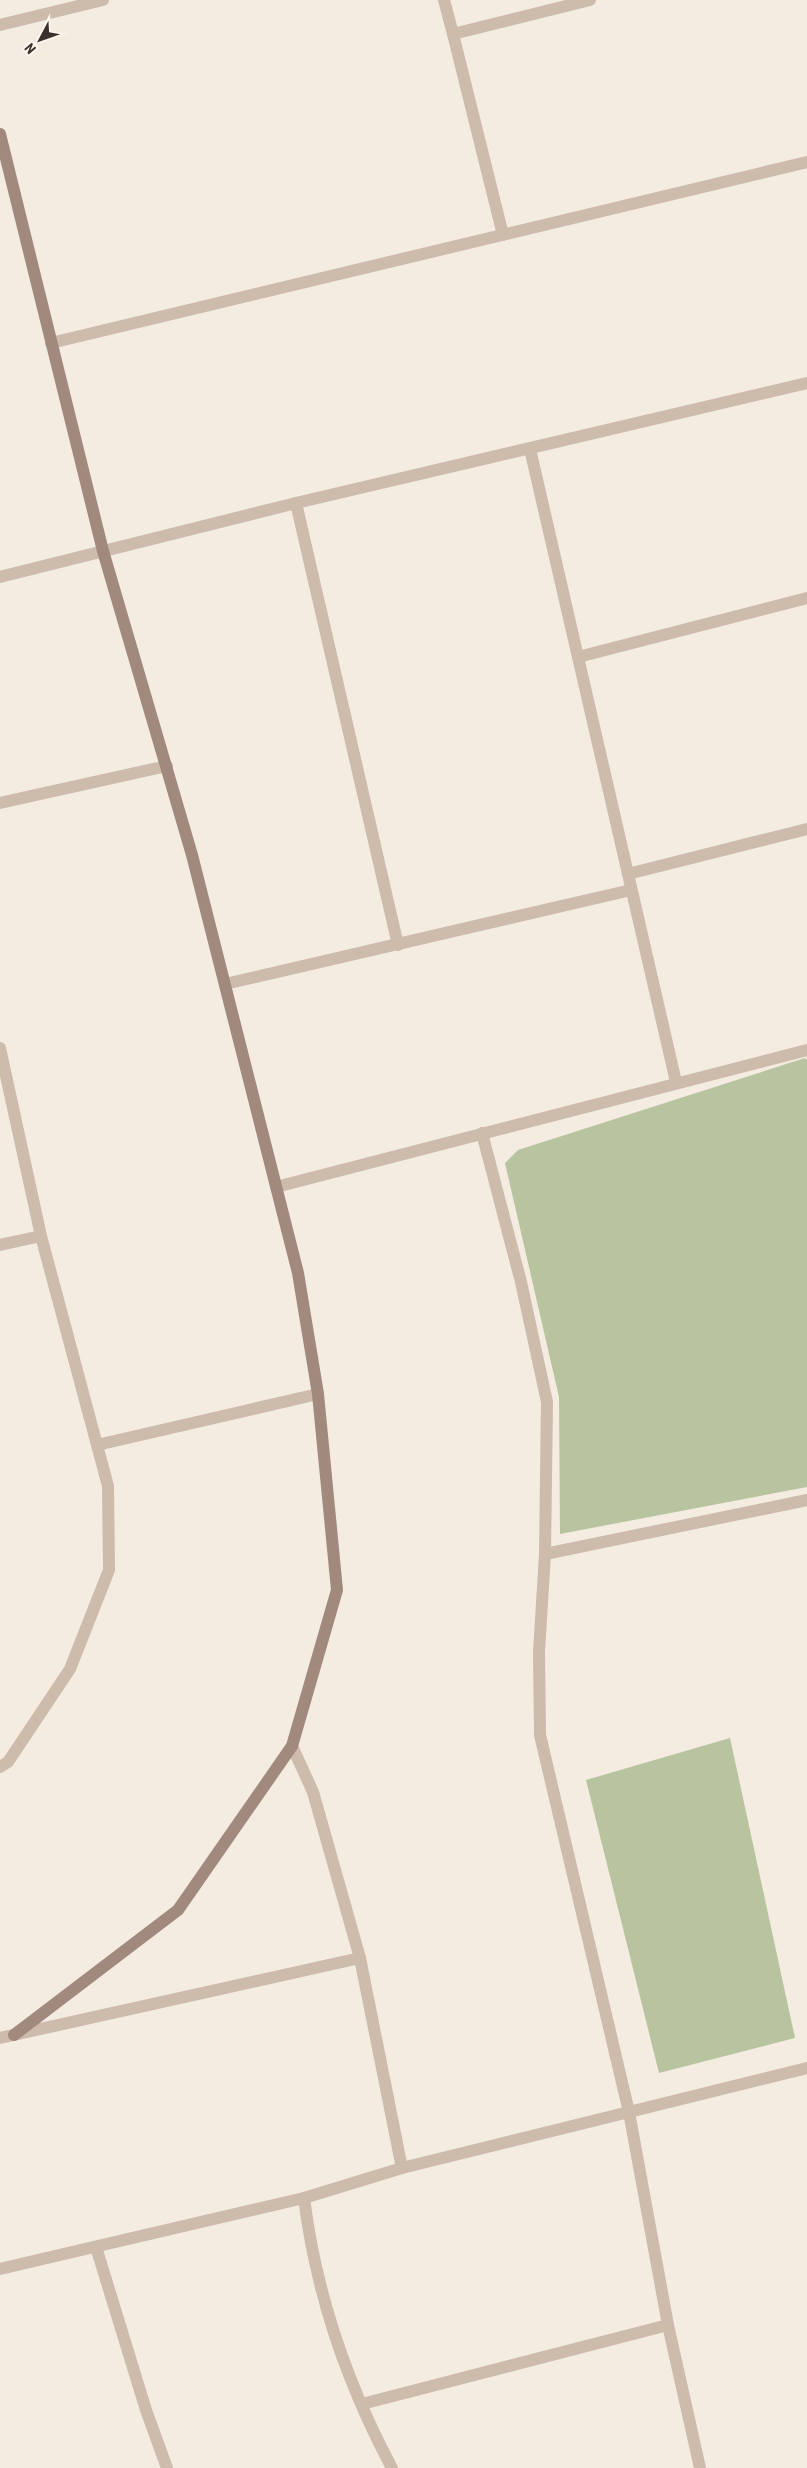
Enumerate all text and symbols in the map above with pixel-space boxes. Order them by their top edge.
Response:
north arrow [15,15,65,65]
text: N [21,40,39,57]

